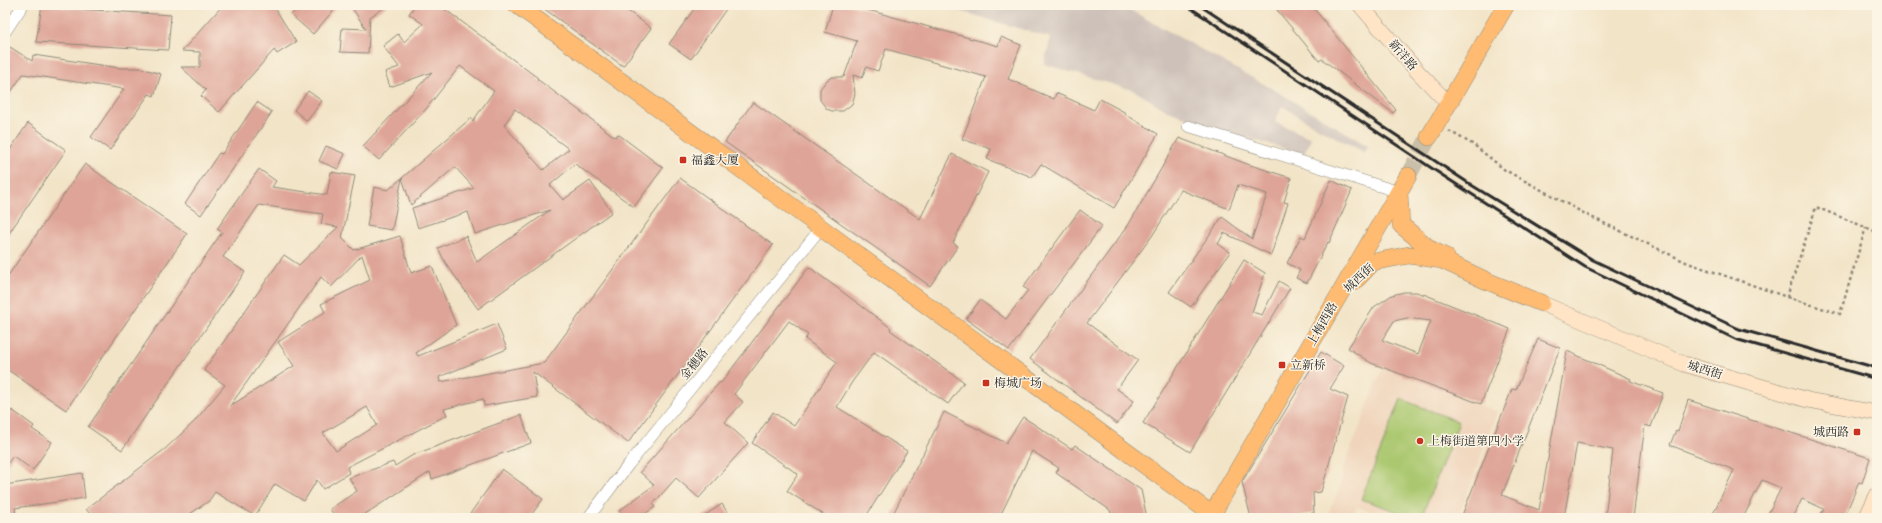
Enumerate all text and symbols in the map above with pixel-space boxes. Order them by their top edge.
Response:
street label: 新洋路 [1386,37,1420,73]
place label: 福鑫大厦 [691,153,739,167]
marker: 福鑫大厦 [678,155,688,165]
street label: 城西街 [1341,260,1378,295]
street label: 上梅西路 [1304,300,1340,348]
street label: 金穗路 [677,346,711,382]
place label: 立新桥 [1290,358,1326,372]
street label: 城西街 [1686,358,1725,382]
marker: 立新桥 [1277,360,1287,370]
place label: 梅城广场 [994,376,1042,390]
marker: 梅城广场 [981,378,991,388]
place label: 城西路 [1813,425,1849,439]
marker: 城西路 [1852,427,1862,437]
place label: 上梅街道第四小学 [1428,434,1524,448]
marker: 上梅街道第四小学 [1415,436,1425,446]

